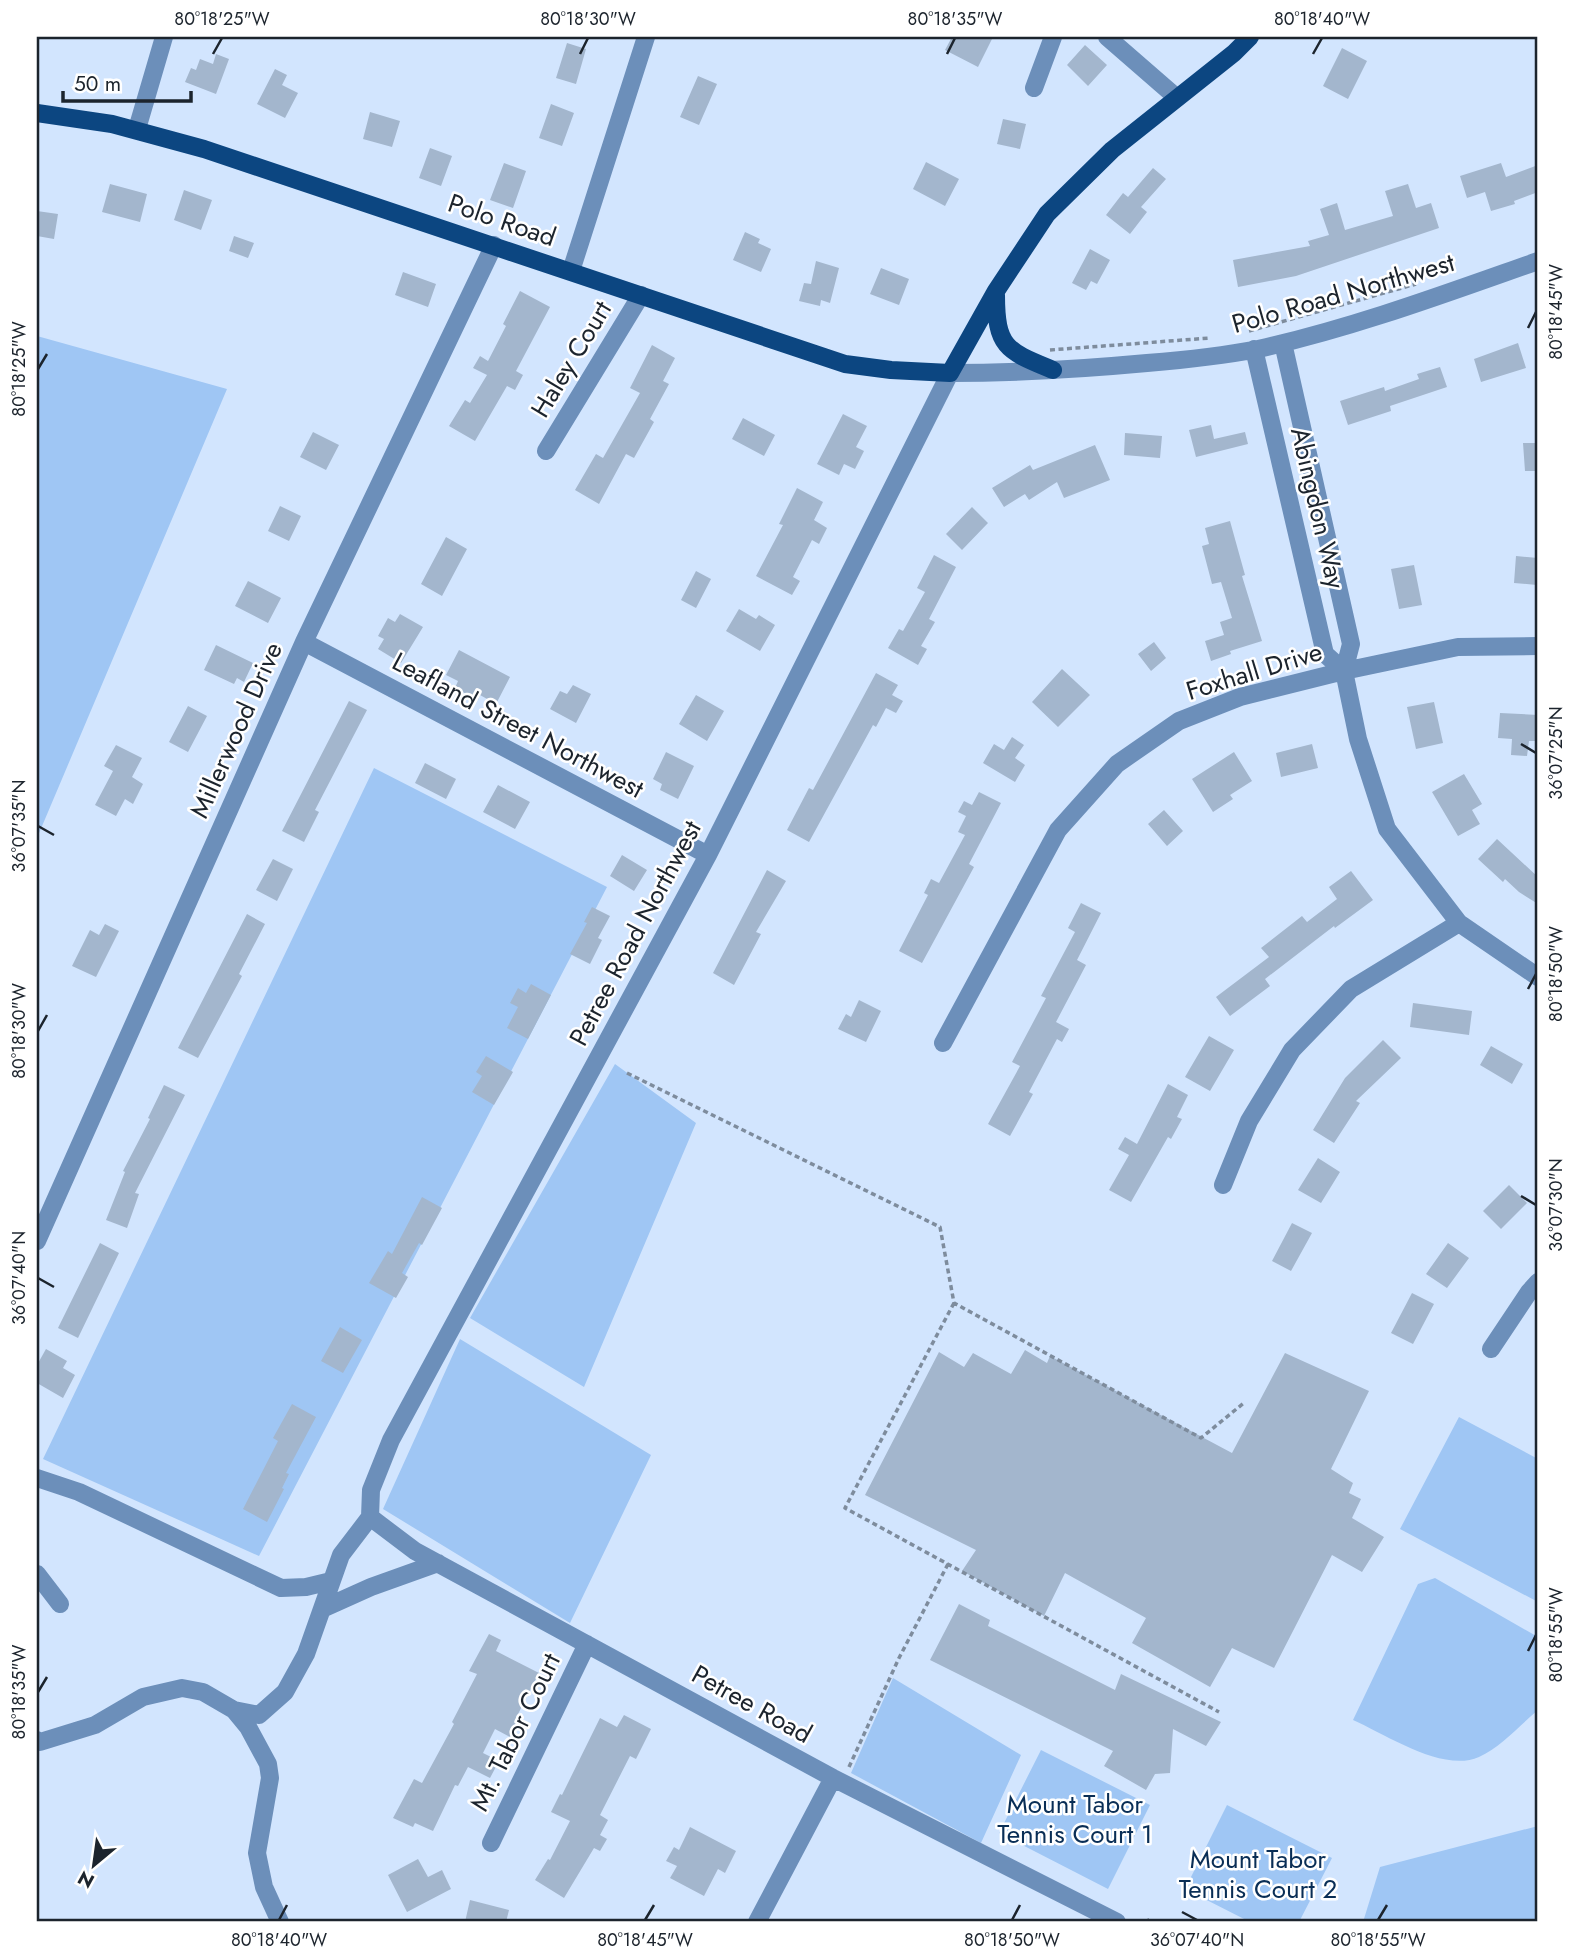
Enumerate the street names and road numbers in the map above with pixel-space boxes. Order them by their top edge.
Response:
street label: Polo Road [443,184,561,256]
street label: Polo Road Northwest [1227,243,1459,343]
street label: Haley Court [521,293,621,425]
street label: Abingdon Way [1281,424,1355,593]
street label: Foxhall Drive [1181,632,1327,710]
street label: Millerwood Drive [180,636,292,824]
street label: Leafland Street Northwest [385,642,651,808]
street label: Petree Road Northwest [559,813,711,1053]
street label: Mt. Tabor Court [460,1646,570,1817]
street label: Petree Road [685,1655,819,1753]

